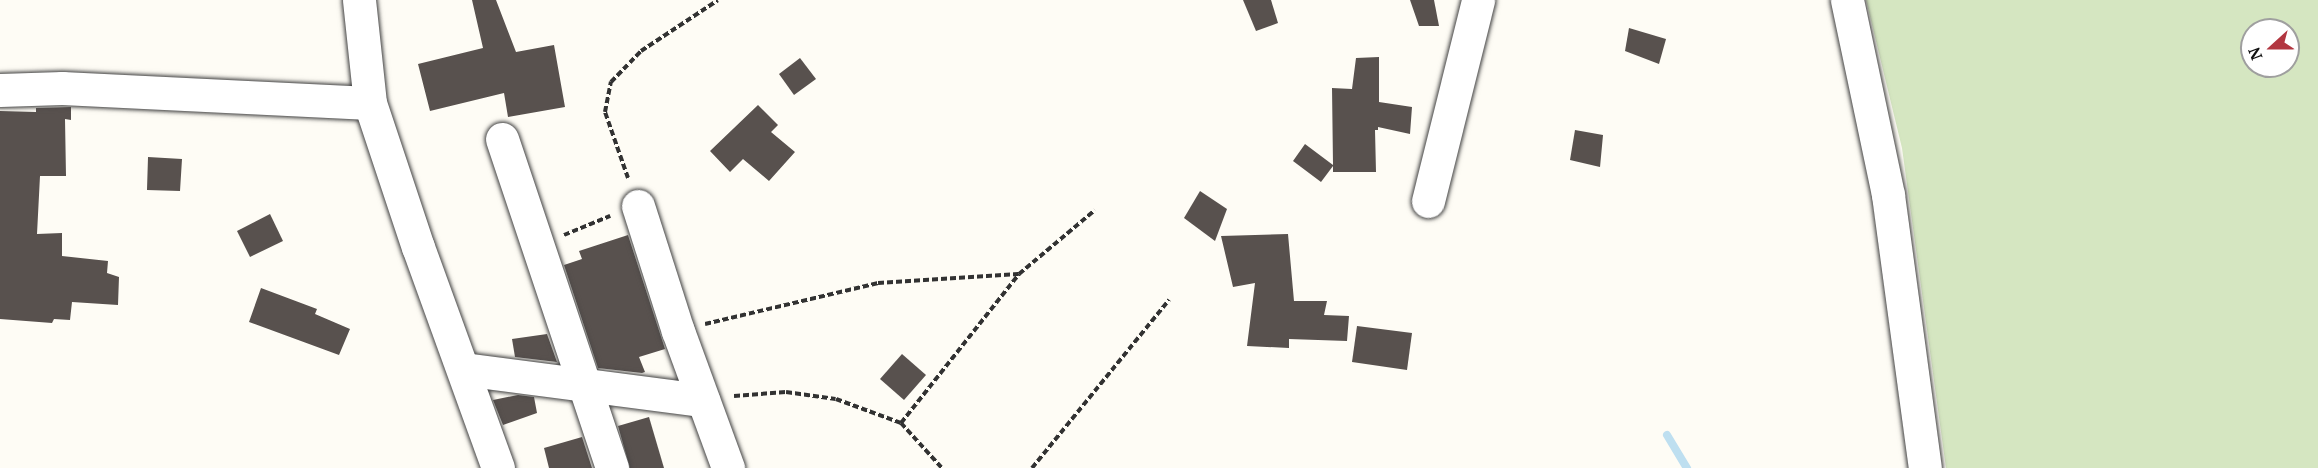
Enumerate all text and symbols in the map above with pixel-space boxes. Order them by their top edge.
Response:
north arrow [2240,18,2300,78]
text: N [2243,44,2268,63]

